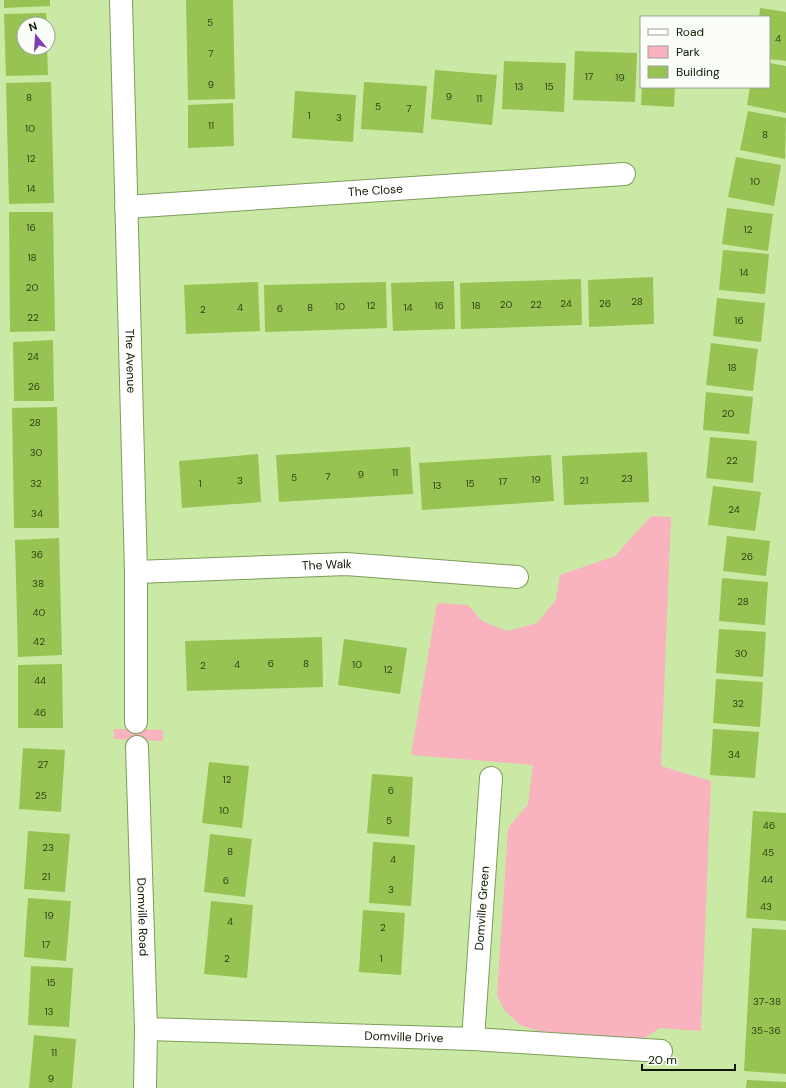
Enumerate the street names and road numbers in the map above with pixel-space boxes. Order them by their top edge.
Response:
street label: The Close [348,181,404,200]
street label: The Avenue [122,328,139,393]
street label: The Walk [302,556,352,574]
street label: Domville Green [471,866,493,951]
street label: Domville Road [133,877,152,956]
street label: Domville Drive [364,1028,444,1046]

